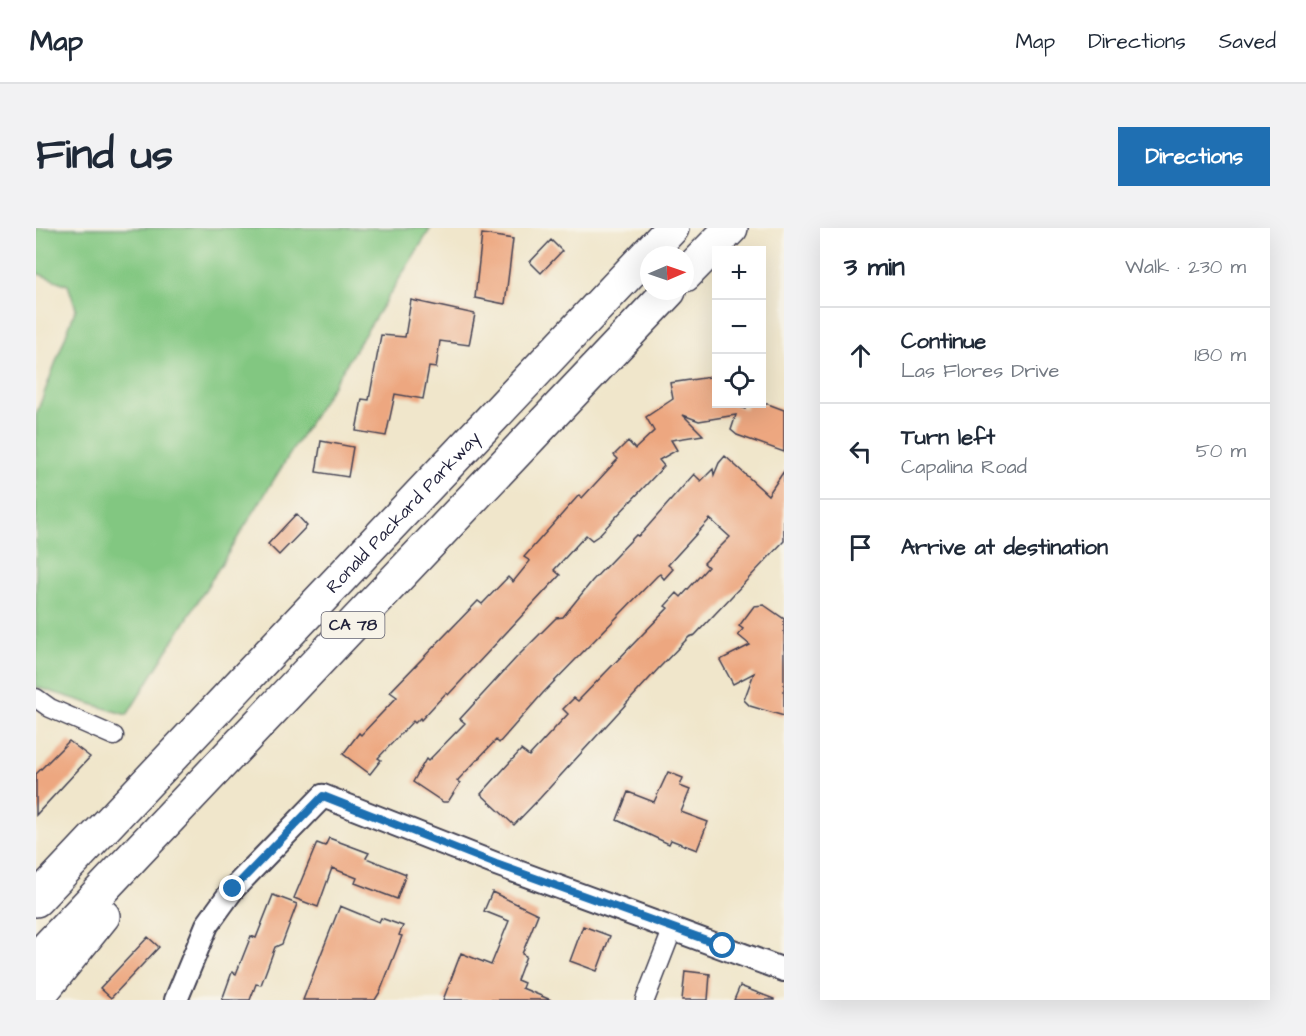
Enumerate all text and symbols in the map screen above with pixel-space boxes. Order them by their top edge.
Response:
text: Map [30,22,83,61]
text: Map [1015,27,1055,56]
text: Directions [1088,27,1186,56]
text: Saved [1219,27,1276,56]
text: Find us [36,127,173,185]
button: Directions [1118,127,1270,186]
north arrow [640,246,694,300]
map controls [712,246,766,408]
button: + [712,246,766,300]
text: 3 min [844,249,905,285]
text: Walk · 230 m [1125,253,1246,281]
button: − [712,300,766,354]
text: Continue [901,326,986,357]
icon: ahead [844,339,877,372]
text: 180 m [1194,341,1246,369]
button: locate [712,354,766,408]
text: Las Flores Drive [901,357,1059,385]
text: Turn left [901,422,995,453]
street label: Ronald Packard Parkway [320,426,487,599]
icon: left [844,435,877,468]
text: 50 m [1196,437,1246,465]
text: Capalina Road [901,453,1027,481]
icon: arrive [844,531,877,564]
text: Arrive at destination [901,532,1108,563]
road number: CA 78 [322,612,384,638]
route end [219,875,245,901]
route start [709,932,735,958]

